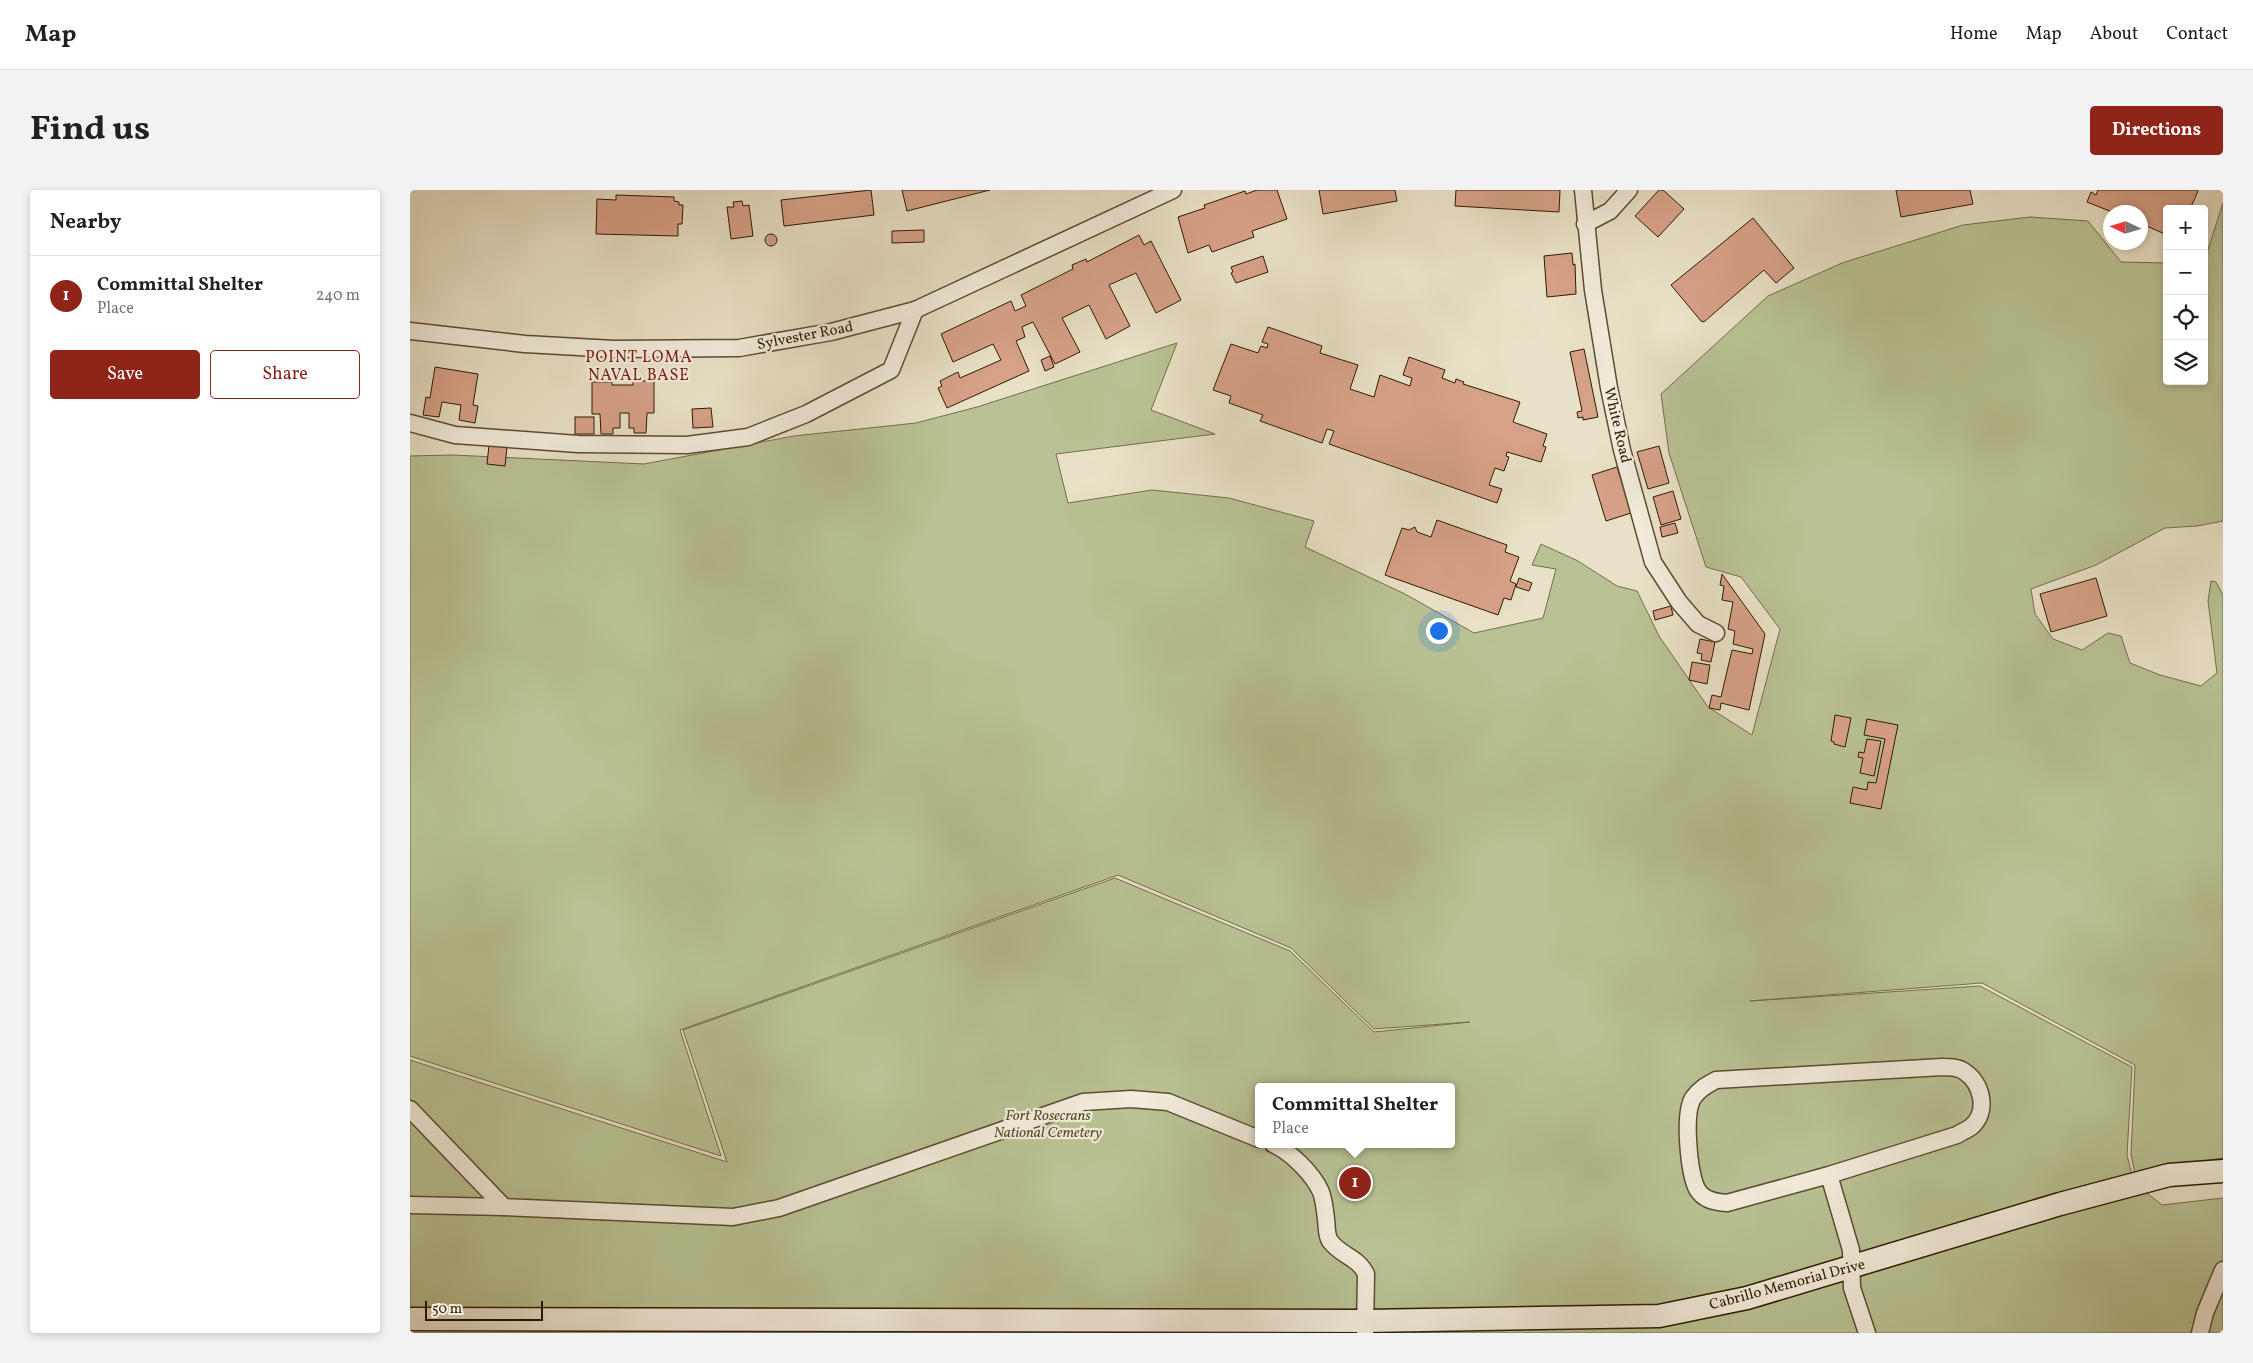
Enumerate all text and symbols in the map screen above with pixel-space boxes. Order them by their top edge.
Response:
text: Map [25,18,76,52]
text: Home [1950,22,1998,47]
text: Map [2026,22,2062,47]
text: About [2090,22,2138,47]
text: Contact [2166,22,2228,47]
text: Find us [30,106,150,154]
button: Directions [2090,106,2223,155]
north arrow [2103,205,2148,250]
map controls [2163,205,2208,385]
button: + [2163,205,2208,250]
text: Nearby [50,208,121,237]
button: − [2163,250,2208,295]
text: Committal Shelter [97,272,263,298]
text: 1 [63,285,69,307]
text: 240 m [316,285,360,307]
button: locate [2163,295,2208,340]
text: Place [97,298,134,320]
street label: Sylvester Road [755,317,855,356]
button: layers [2163,340,2208,385]
district label: POINT LOMA NAVAL BASE [585,347,693,387]
button: Save [50,350,200,399]
button: Share [210,350,360,399]
street label: White Road [1598,385,1635,465]
your location [1426,618,1452,644]
popup [1255,1083,1455,1148]
text: Committal Shelter [1272,1092,1438,1118]
park label: Fort Rosecrans National Cemetery [994,1106,1102,1144]
text: Place [1272,1118,1309,1140]
pin: 1 [1339,1164,1371,1202]
street label: Cabrillo Memorial Drive [1707,1255,1868,1316]
scale bar [425,1298,542,1321]
text: 50 m [432,1300,462,1319]

